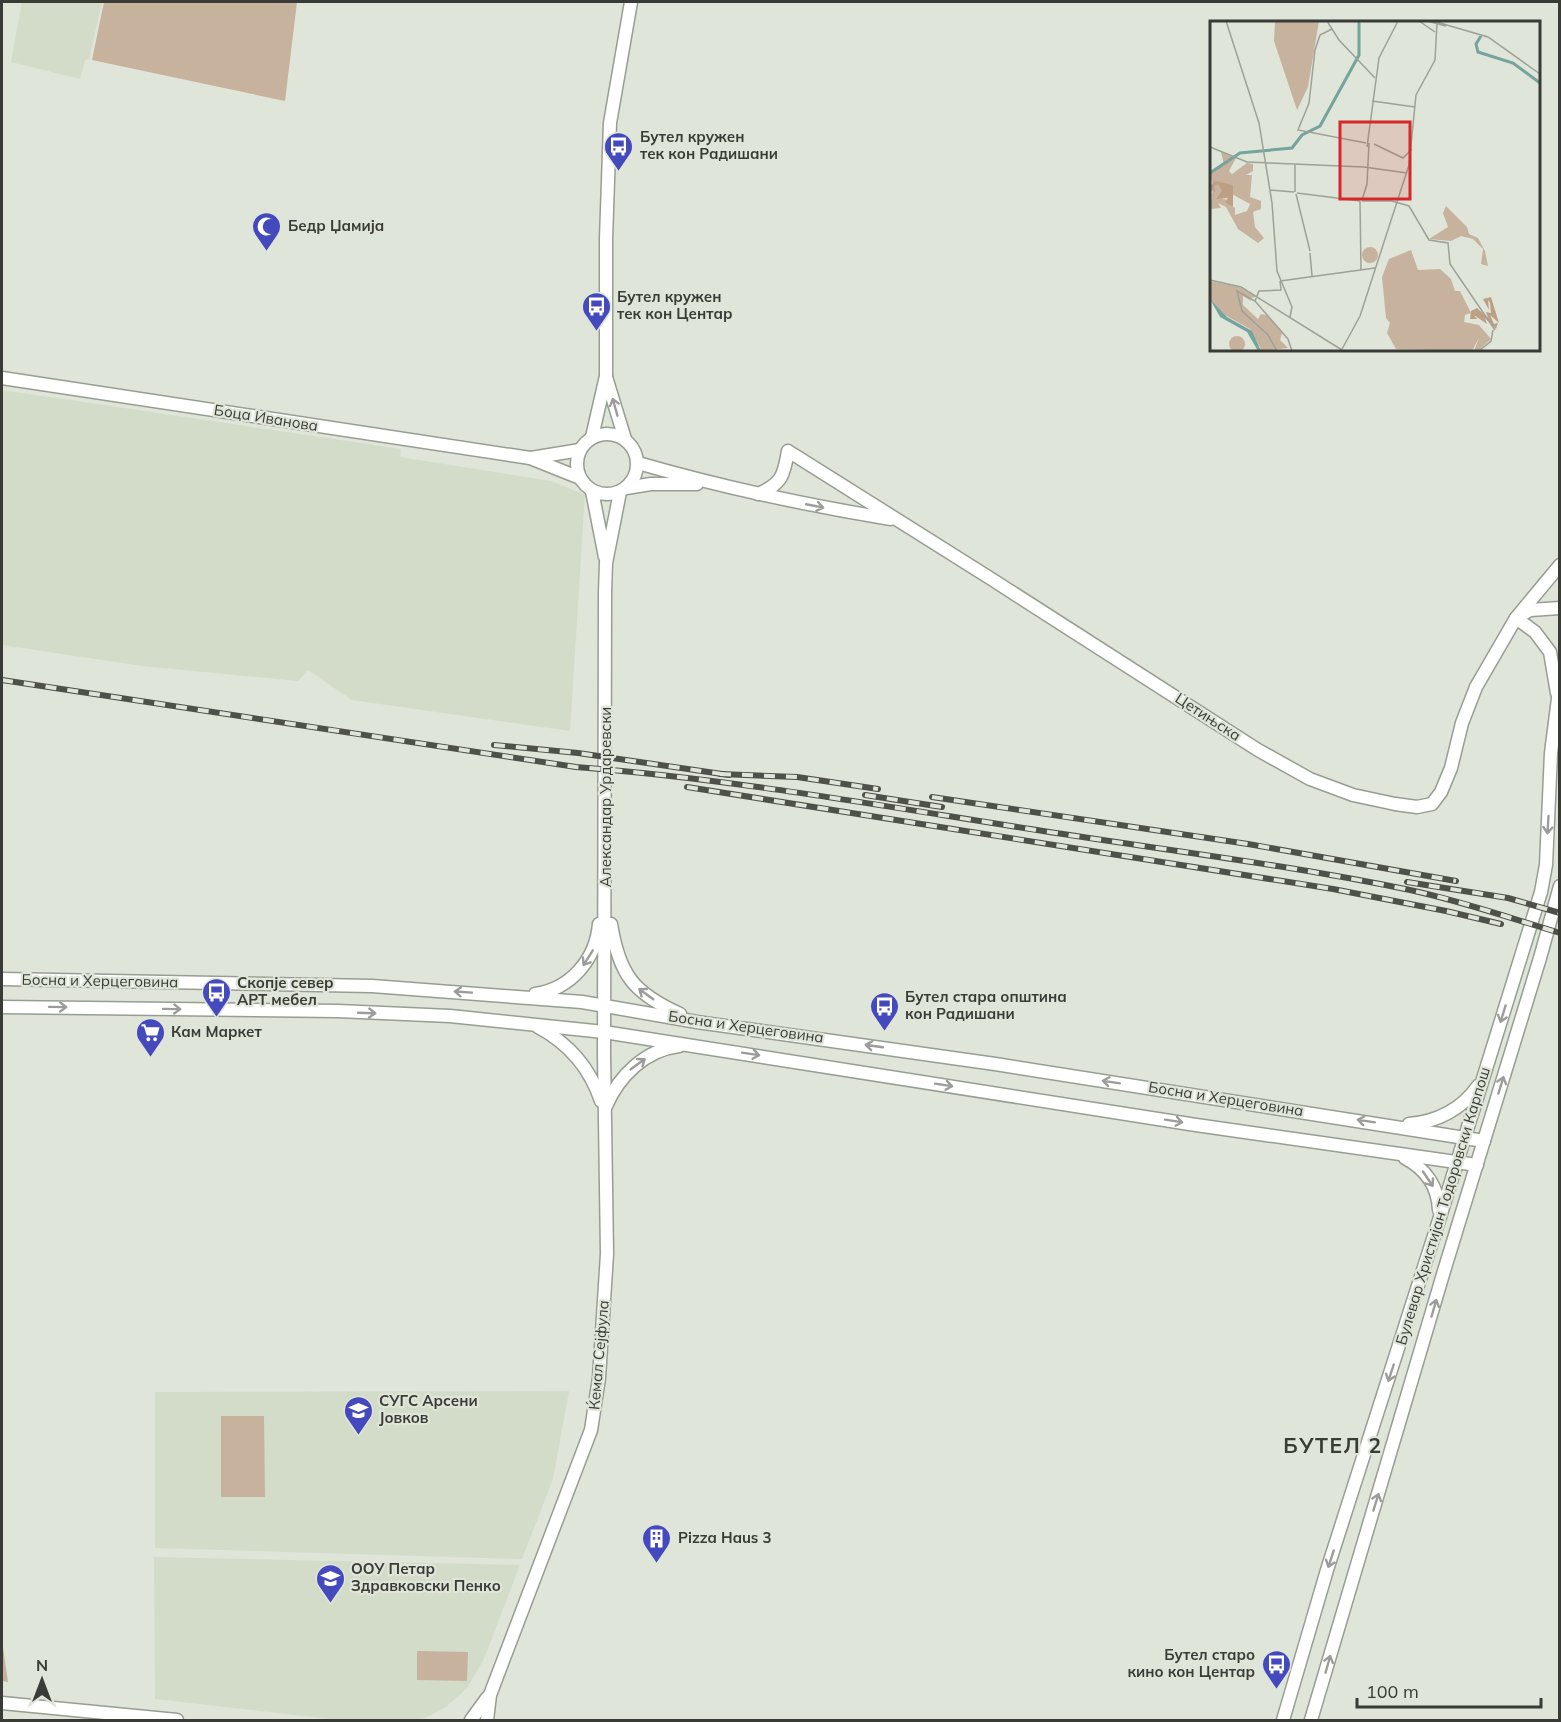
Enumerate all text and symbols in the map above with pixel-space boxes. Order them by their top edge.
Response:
inset map [1210,21,1540,351]
place label: Бутел кружен тек кон Радишани [640,127,778,163]
bus stop icon: Бутел кружен тек кон Радишани [603,130,635,172]
mosque icon: Бедр Џамија [251,210,283,252]
place label: Бедр Џамија [288,216,384,235]
place label: Бутел кружен тек кон Центар [617,287,733,323]
bus stop icon: Бутел кружен тек кон Центар [580,290,612,332]
one-way arrow [609,398,620,417]
street label: Боца Иванова [213,400,319,435]
one-way arrow [805,501,824,512]
street label: Цетињска [1172,688,1245,745]
street label: Александар Урдаревски [596,707,615,887]
one-way arrow [1543,815,1554,835]
one-way arrow [582,949,594,966]
street label: Босна и Херцеговина [21,970,179,991]
place label: Скопје север АРТ мебел [237,973,334,1009]
bus stop icon: Скопје север АРТ мебел [200,976,232,1018]
one-way arrow [453,986,473,997]
place label: Бутел стара општина кон Радишани [905,987,1067,1023]
one-way arrow [638,988,654,1001]
bus stop icon: Бутел стара општина кон Радишани [868,990,900,1032]
one-way arrow [47,1001,67,1013]
one-way arrow [162,1003,182,1015]
one-way arrow [1497,1004,1508,1023]
street label: Босна и Херцеговина [667,1006,825,1047]
one-way arrow [357,1007,377,1018]
supermarket icon: Кам Маркет [134,1016,166,1058]
place label: Кам Маркет [171,1022,262,1041]
one-way arrow [865,1041,885,1052]
one-way arrow [741,1049,761,1060]
one-way arrow [630,1058,646,1070]
street label: Булевар Христијан Тодоровски Карпош [1391,1065,1494,1347]
one-way arrow [1101,1076,1121,1087]
one-way arrow [1496,1076,1507,1095]
street label: Босна и Херцеговина [1147,1077,1305,1120]
one-way arrow [934,1080,953,1091]
one-way arrow [1356,1115,1376,1126]
one-way arrow [1164,1116,1183,1127]
one-way arrow [1422,1170,1434,1186]
street label: Ќемал Сејфула [584,1299,613,1411]
one-way arrow [1429,1299,1440,1318]
one-way arrow [1385,1363,1396,1382]
place label: СУГС Арсени Јовков [379,1391,478,1427]
school or university icon: СУГС Арсени Јовков [342,1394,374,1436]
district label: БУТЕЛ 2 [1283,1432,1383,1458]
one-way arrow [1371,1493,1382,1512]
building icon: Pizza Haus 3 [641,1522,673,1564]
place label: Pizza Haus 3 [678,1528,772,1547]
one-way arrow [1325,1549,1336,1568]
place label: ООУ Петар Здравковски Пенко [351,1559,501,1595]
school or university icon: ООУ Петар Здравковски Пенко [314,1562,346,1604]
place label: Бутел старо кино кон Центар [1127,1645,1255,1681]
bus stop icon: Бутел старо кино кон Центар [1260,1648,1292,1690]
north arrow [12,1650,72,1710]
text: N [36,1655,48,1675]
one-way arrow [1323,1655,1334,1674]
scale bar [1357,1671,1542,1709]
text: 100 m [1366,1680,1419,1703]

